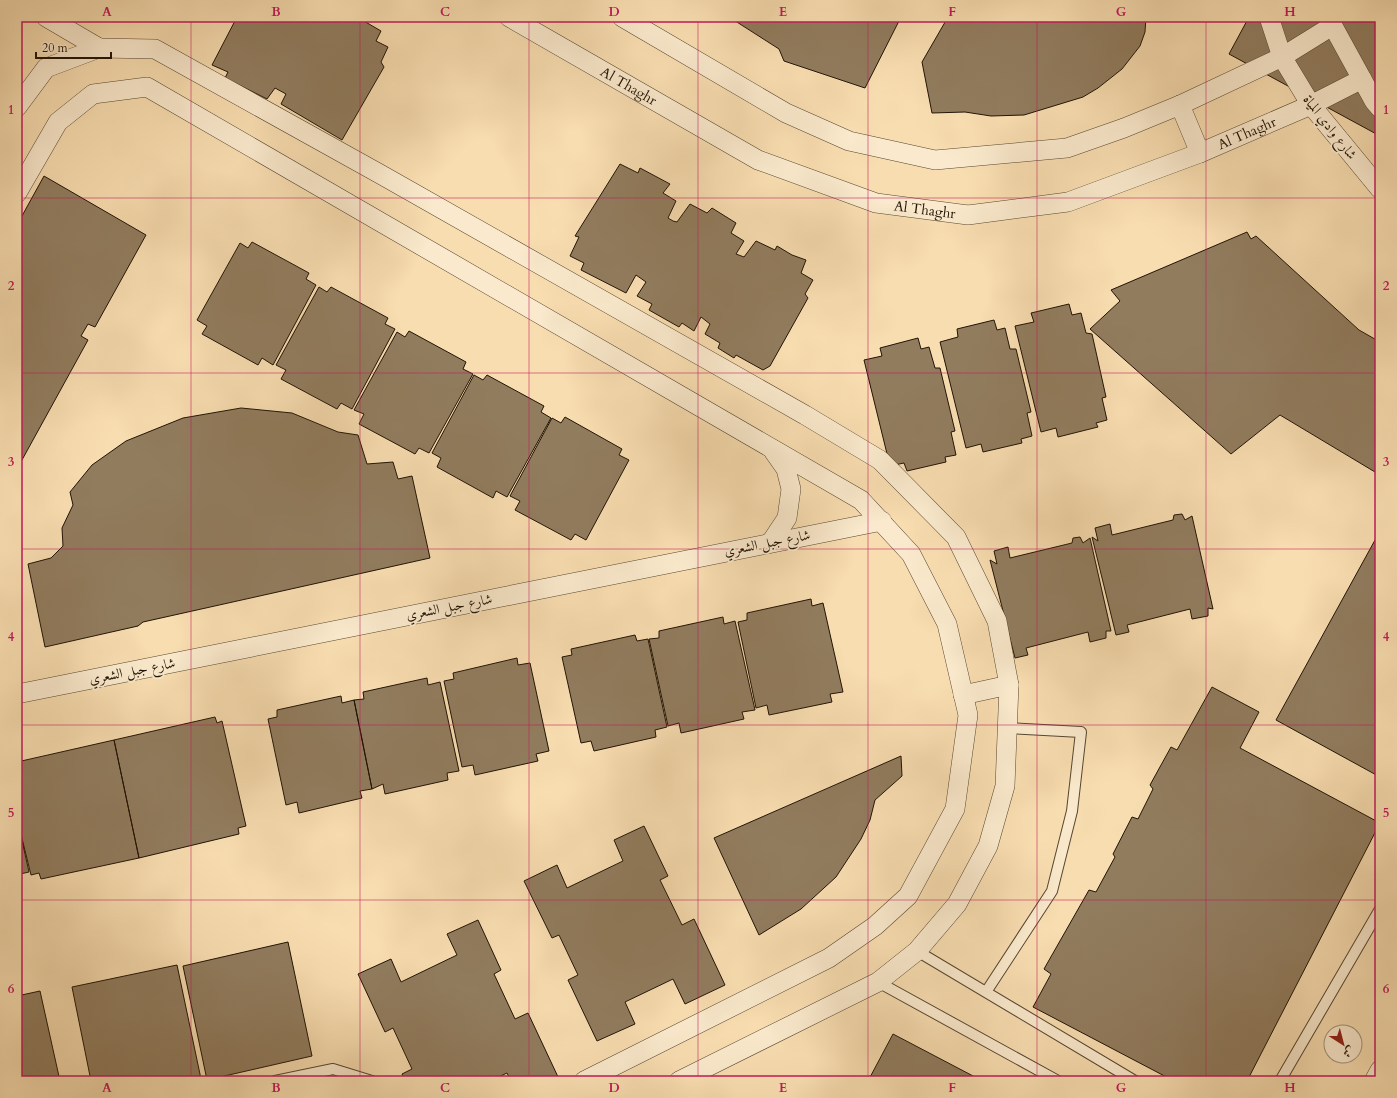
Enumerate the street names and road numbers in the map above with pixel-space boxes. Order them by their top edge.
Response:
street label: Al Thaghr [597,62,661,110]
street label: شارع وادي المياة [1297,91,1361,165]
street label: Al Thaghr [1214,111,1280,154]
street label: Al Thaghr [893,196,958,223]
street label: شارع جبل الشعري [722,525,812,563]
street label: شارع جبل الشعري [404,589,494,627]
street label: شارع جبل الشعري [87,653,177,691]

